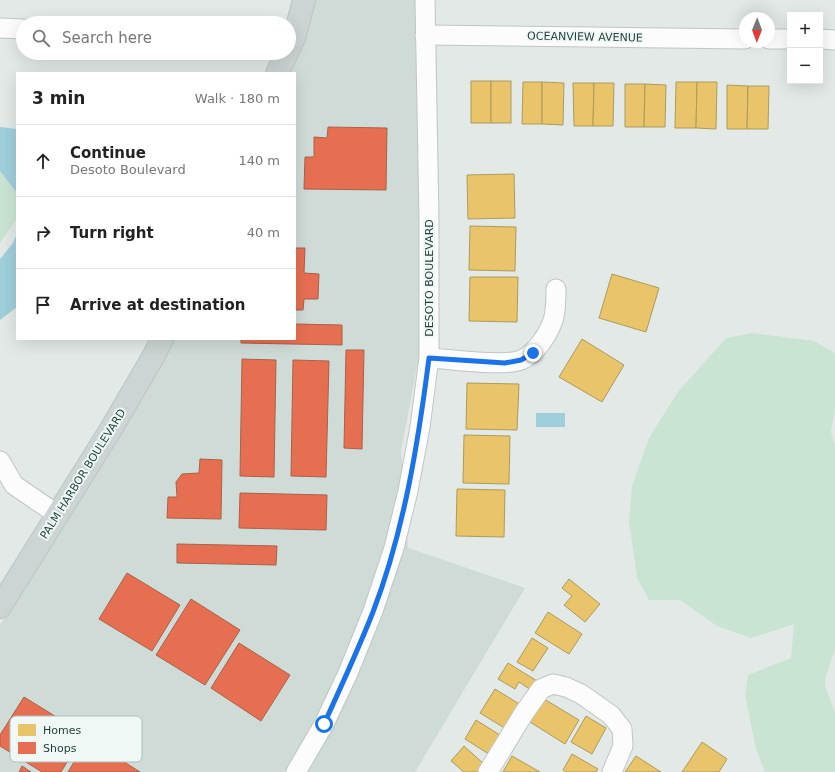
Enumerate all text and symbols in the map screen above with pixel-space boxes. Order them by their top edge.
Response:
north arrow [739,12,775,48]
map controls [787,12,823,84]
button: + [787,12,823,48]
search box [16,16,296,60]
icon: search [30,27,52,49]
text: Search here [62,29,152,47]
street label: OCEANVIEW AVENUE [527,29,643,45]
button: − [787,48,823,84]
text: 3 min [32,88,85,108]
text: Walk · 180 m [195,91,280,106]
text: Continue [70,144,146,162]
icon: ahead [32,150,54,172]
text: 140 m [238,153,280,168]
text: Desoto Boulevard [70,162,186,177]
street label: DESOTO BOULEVARD [423,219,436,337]
icon: right [32,222,54,244]
text: Turn right [70,224,154,242]
text: 40 m [247,225,280,240]
icon: arrive [32,294,54,316]
text: Arrive at destination [70,296,245,314]
route end [524,344,542,362]
street label: PALM HARBOR BOULEVARD [38,407,128,541]
route start [315,715,333,733]
legend [10,716,142,762]
text: Homes [43,724,81,737]
text: Shops [43,742,77,755]

